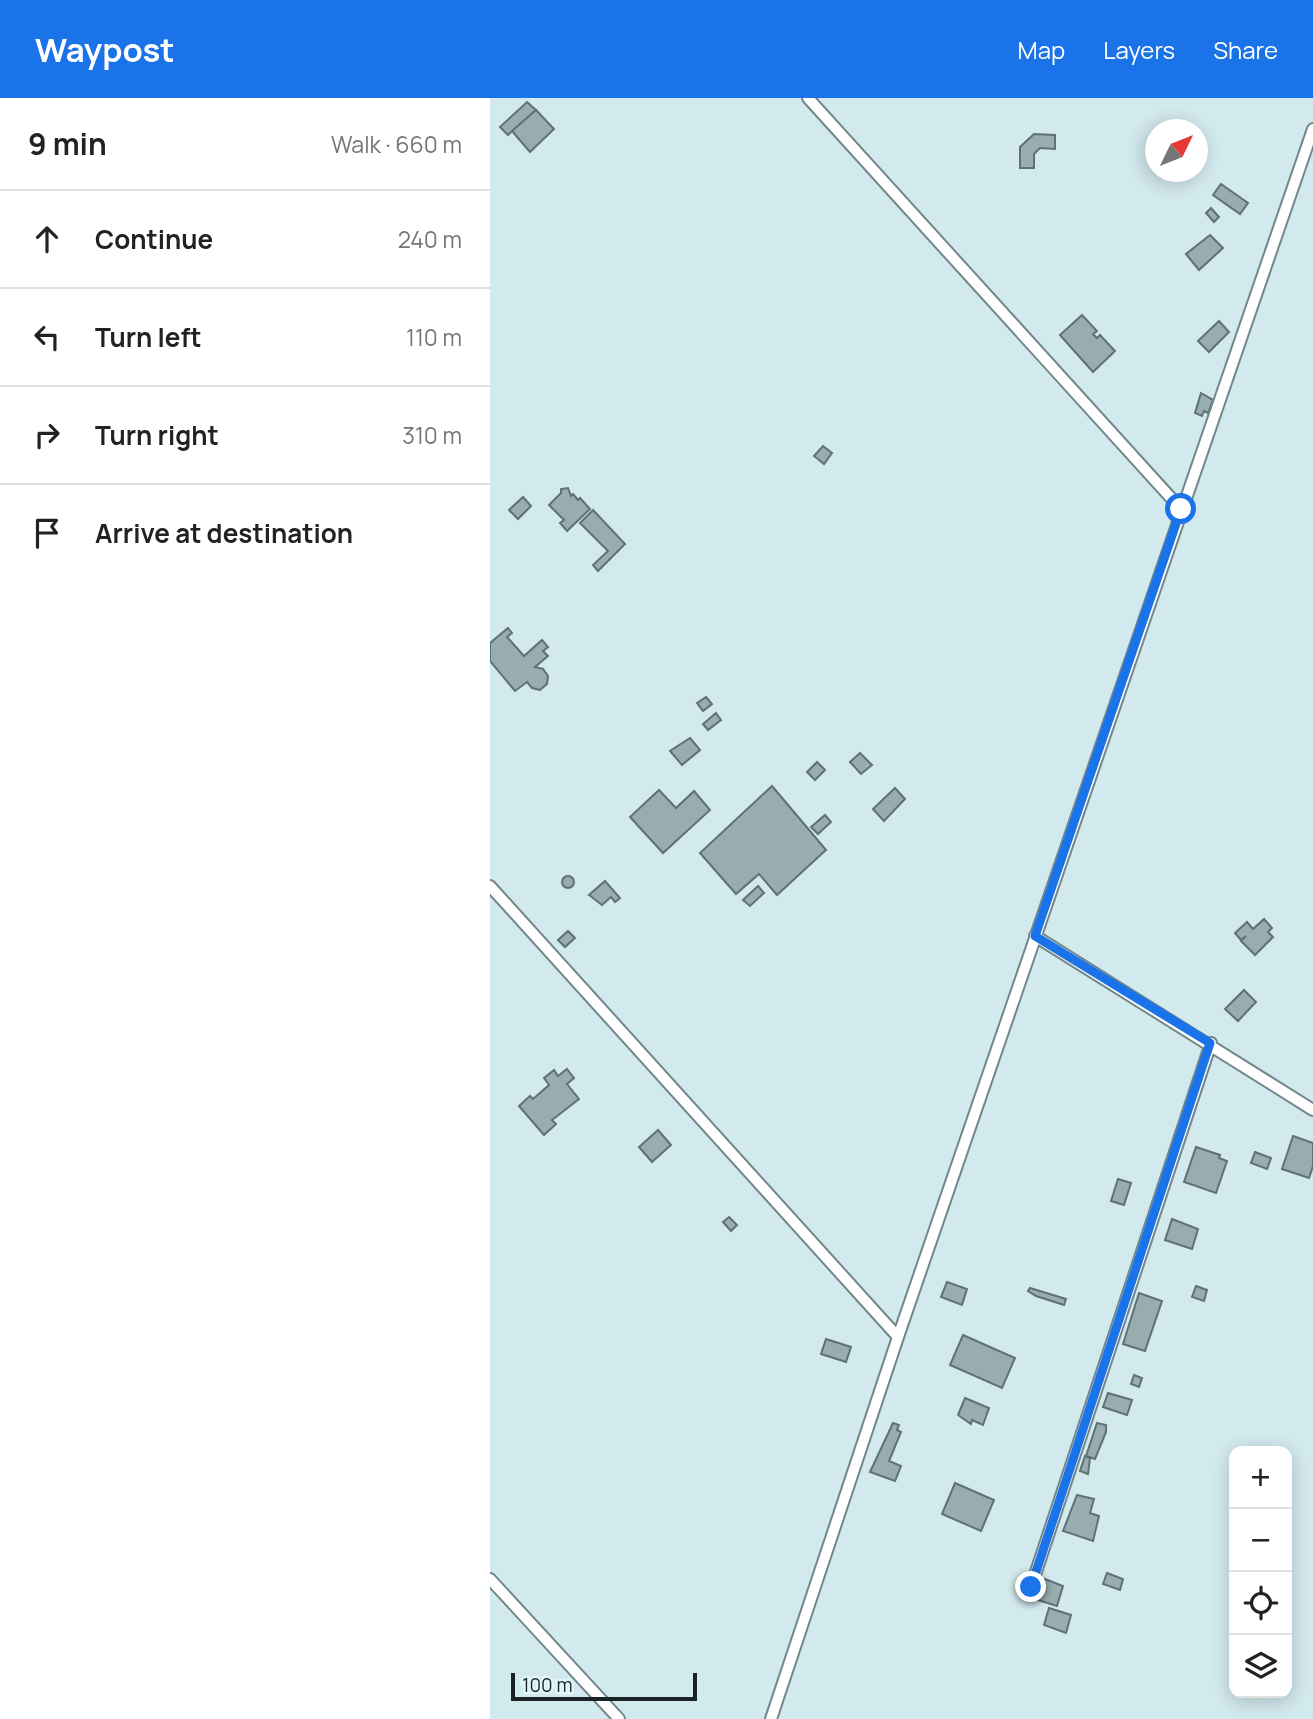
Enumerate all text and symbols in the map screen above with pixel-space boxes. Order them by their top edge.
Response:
text: Waypost [35,27,175,72]
text: Map [1018,33,1065,66]
text: Layers [1103,33,1175,66]
text: Share [1213,33,1278,66]
north arrow [1145,119,1208,182]
text: 9 min [28,123,107,164]
text: Walk · 660 m [331,128,462,160]
icon: ahead [28,220,66,258]
text: Continue [95,221,213,257]
text: 240 m [398,223,462,255]
icon: left [28,318,66,356]
text: Turn left [95,319,202,355]
text: 110 m [406,321,462,353]
icon: right [28,416,66,454]
text: Turn right [95,417,219,453]
text: 310 m [402,419,462,451]
route start [1165,493,1196,524]
icon: arrive [28,514,66,552]
text: Arrive at destination [95,515,353,551]
map controls [1229,1446,1292,1698]
button: + [1229,1446,1292,1509]
button: − [1229,1509,1292,1572]
route end [1015,1571,1046,1602]
button: locate [1229,1572,1292,1635]
button: layers [1229,1635,1292,1698]
scale bar [511,1670,696,1702]
text: 100 m [522,1672,573,1698]

